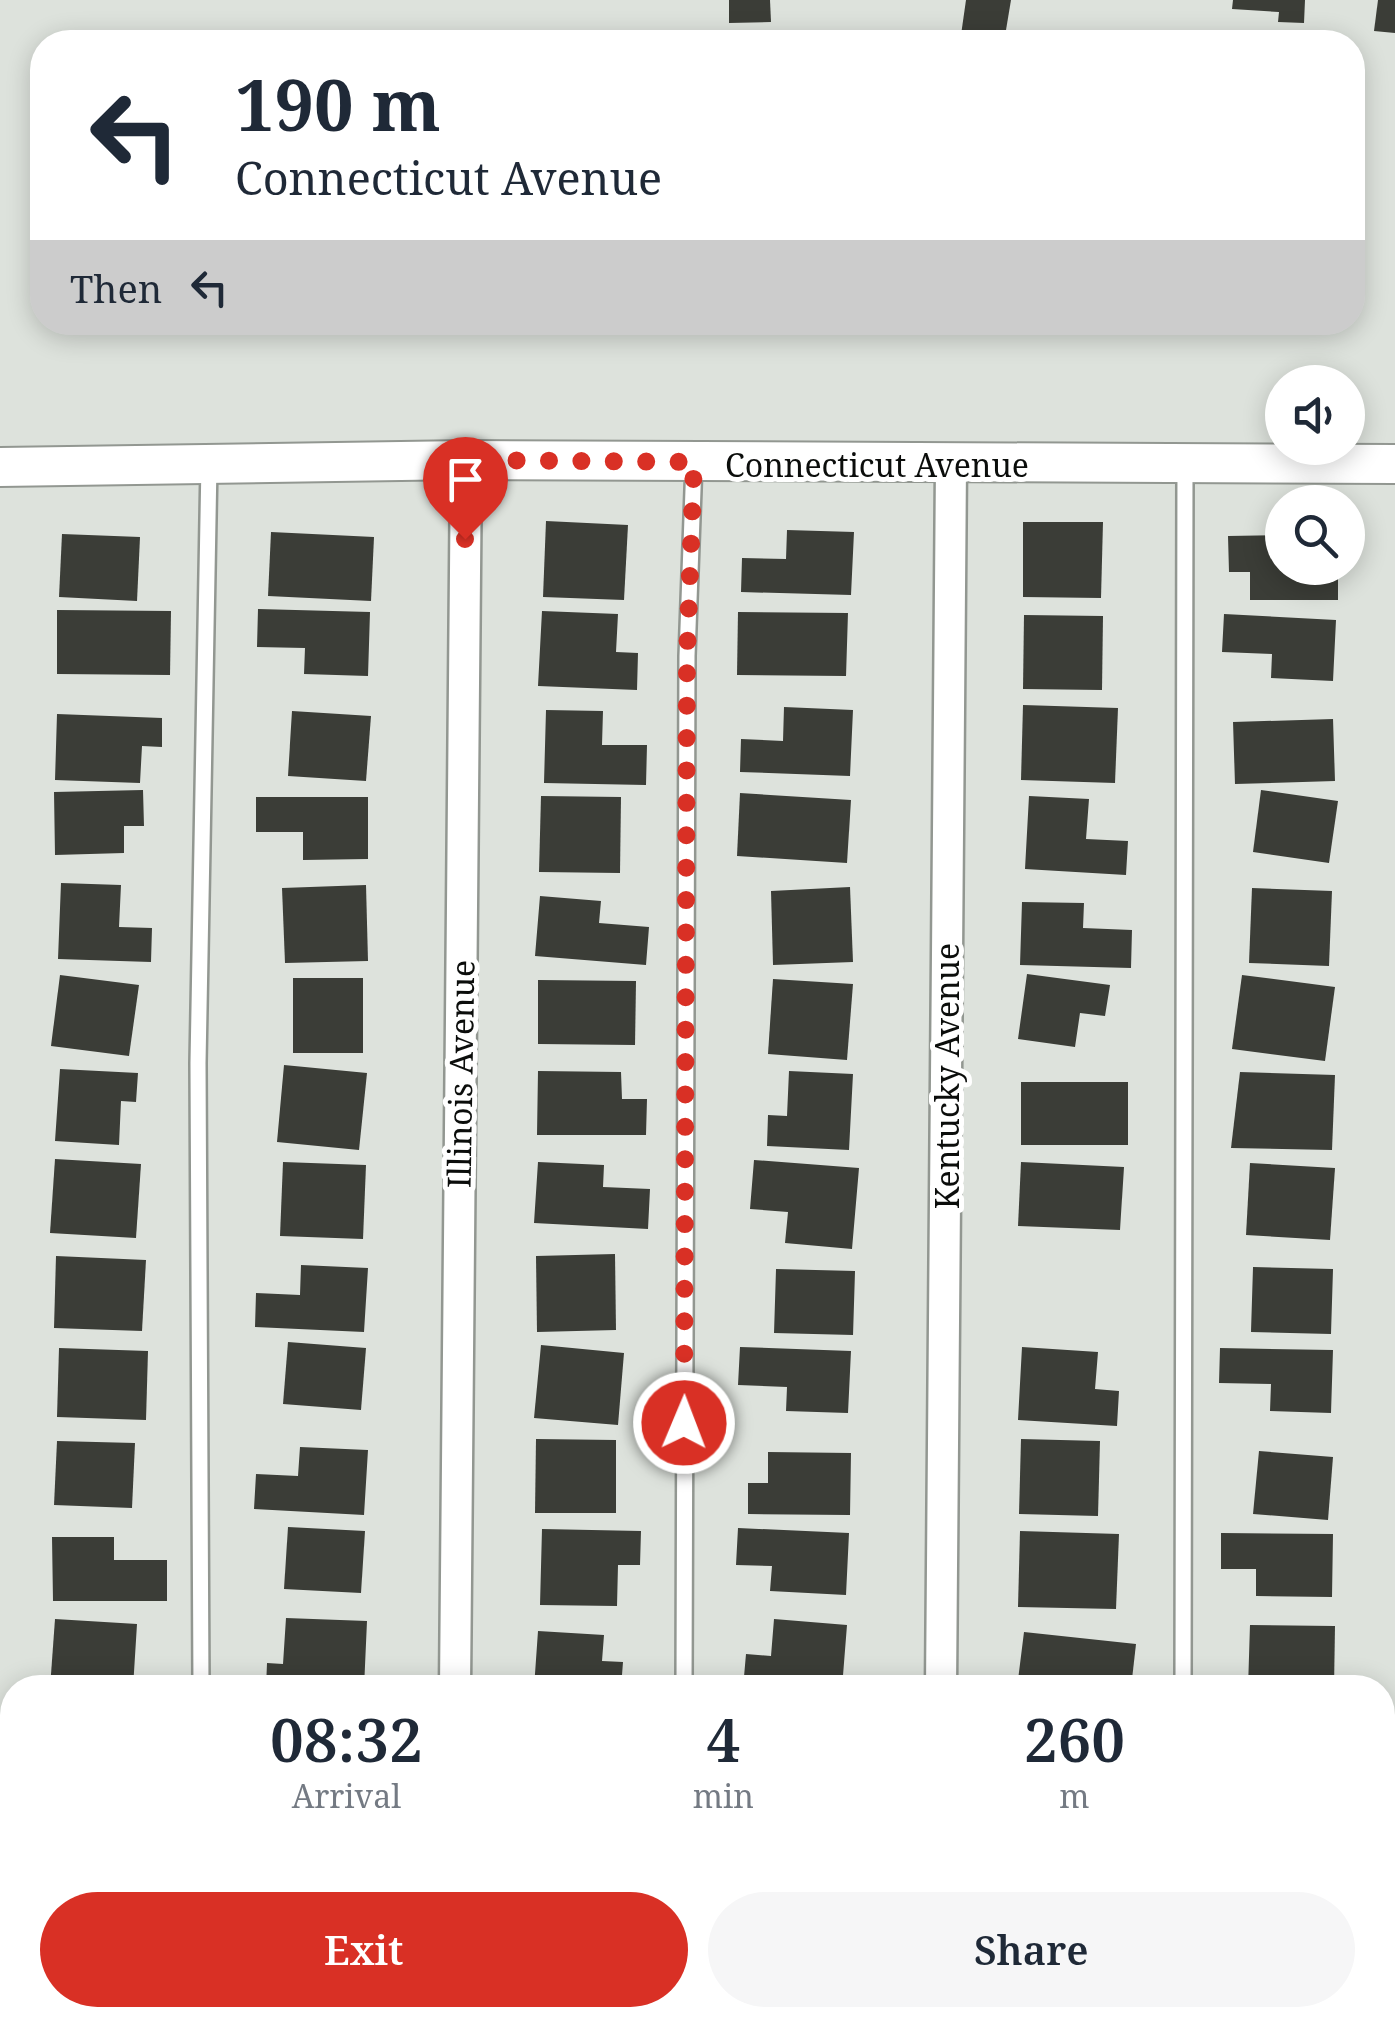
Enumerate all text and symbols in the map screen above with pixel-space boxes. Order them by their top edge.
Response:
text: 190 m [235,56,441,152]
icon: left [70,70,200,200]
text: Connecticut Avenue [235,147,662,208]
icon: left [182,260,237,315]
text: Then [70,262,162,314]
map controls [1265,365,1365,585]
button: sound [1265,365,1365,465]
pin [423,437,508,540]
street label: Connecticut Avenue [725,443,1029,486]
icon: arrive [438,452,493,507]
button: search [1265,485,1365,585]
street label: Kentucky Avenue [925,943,968,1209]
street label: Illinois Avenue [437,959,483,1189]
position arrow [632,1371,736,1475]
text: 08:32 [270,1698,423,1780]
text: 4 [706,1698,740,1780]
text: 260 [1024,1698,1125,1780]
text: Arrival [292,1774,401,1817]
text: min [693,1774,754,1817]
text: m [1059,1774,1090,1817]
button: Exit [40,1892,688,2007]
button: Share [708,1892,1355,2007]

